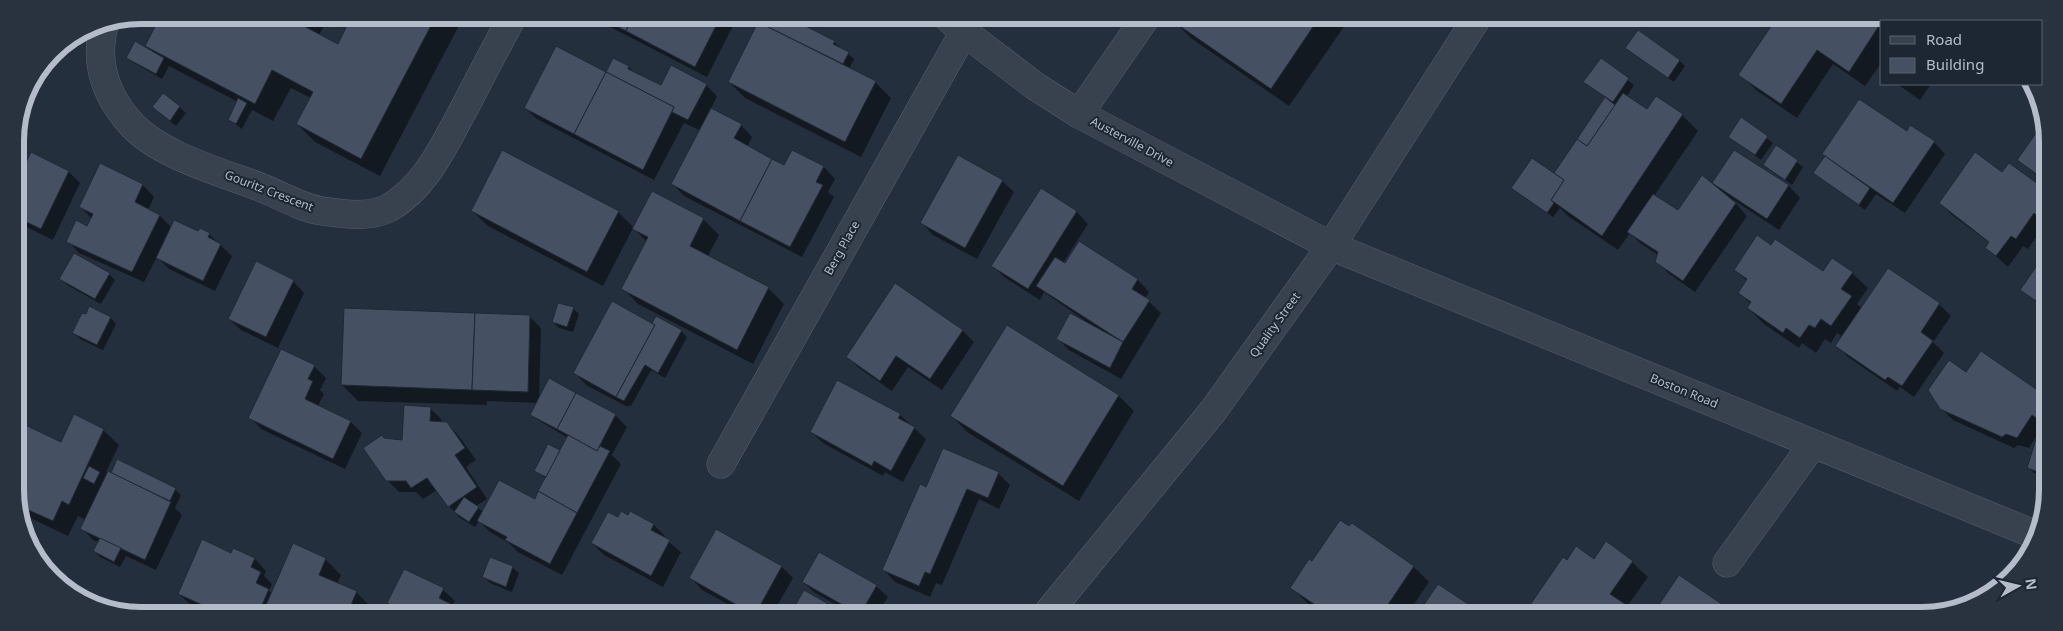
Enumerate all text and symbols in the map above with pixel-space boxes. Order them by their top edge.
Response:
legend [1880,20,2043,85]
text: Road [1926,29,1962,49]
text: Building [1926,54,1984,74]
street label: Austerville Drive [1088,112,1177,171]
street label: Gouritz Crescent [222,166,317,215]
street label: Berg Place [820,217,864,278]
street label: Quality Street [1245,288,1304,361]
street label: Boston Road [1648,369,1721,412]
north arrow [1993,561,2043,611]
text: N [2021,577,2042,591]

